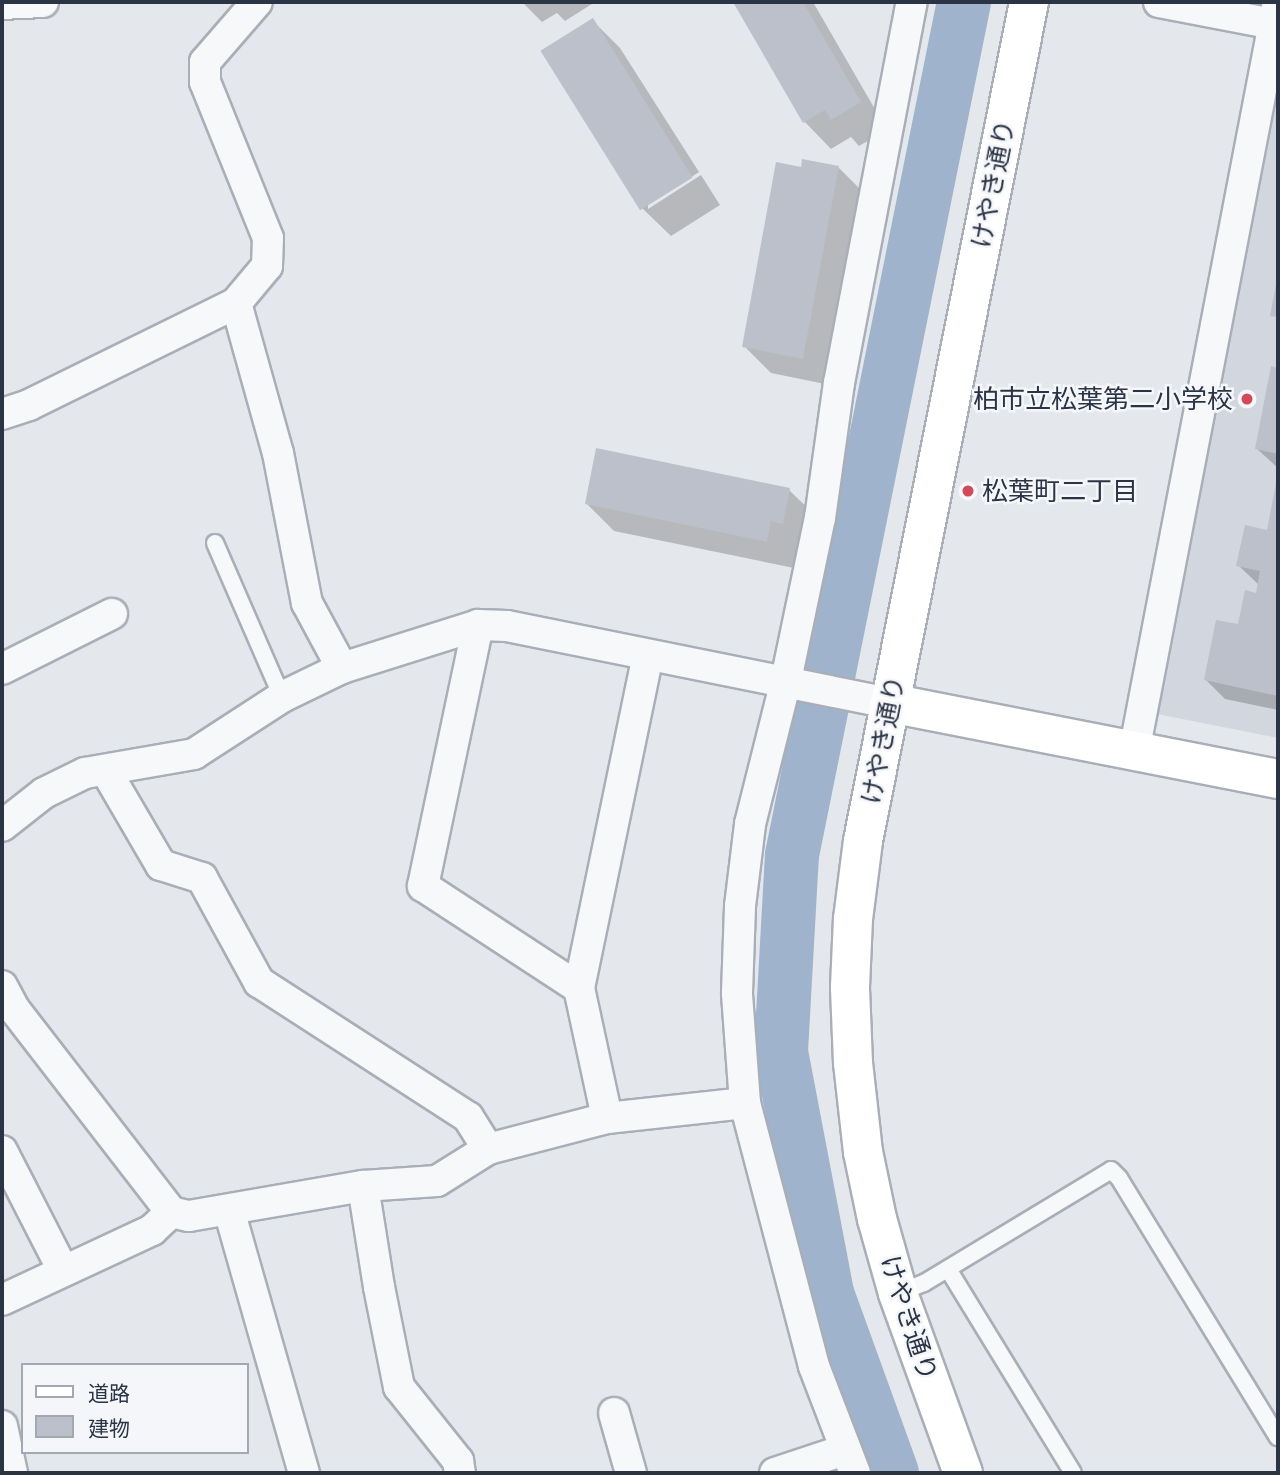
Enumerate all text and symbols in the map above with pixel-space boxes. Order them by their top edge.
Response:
street label: けやき通り [965,117,1021,251]
place label: 柏市立松葉第二小学校 [973,383,1233,415]
marker: 柏市立松葉第二小学校 [1239,391,1255,407]
place label: 松葉町二丁目 [982,475,1138,507]
marker: 松葉町二丁目 [960,483,976,499]
street label: けやき通り [855,673,911,807]
street label: けやき通り [874,1251,944,1385]
legend [21,1363,248,1454]
text: 道路 [88,1380,130,1406]
text: 建物 [88,1415,130,1441]

